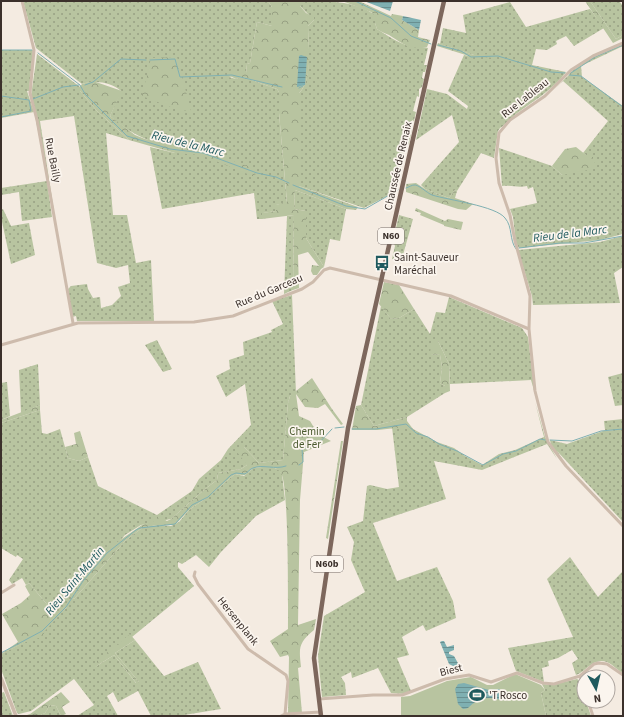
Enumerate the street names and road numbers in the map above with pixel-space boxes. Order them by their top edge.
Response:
street label: Rue Lableau [498,75,552,121]
street label: Chaussée de Renaix [380,120,416,212]
street label: Rue Bailly [41,136,65,184]
road number: N60 [378,228,404,244]
street label: Rue du Garceau [233,270,305,312]
road number: N60b [311,556,343,572]
street label: Hersenplank [214,594,263,649]
street label: Biest [438,660,464,680]

